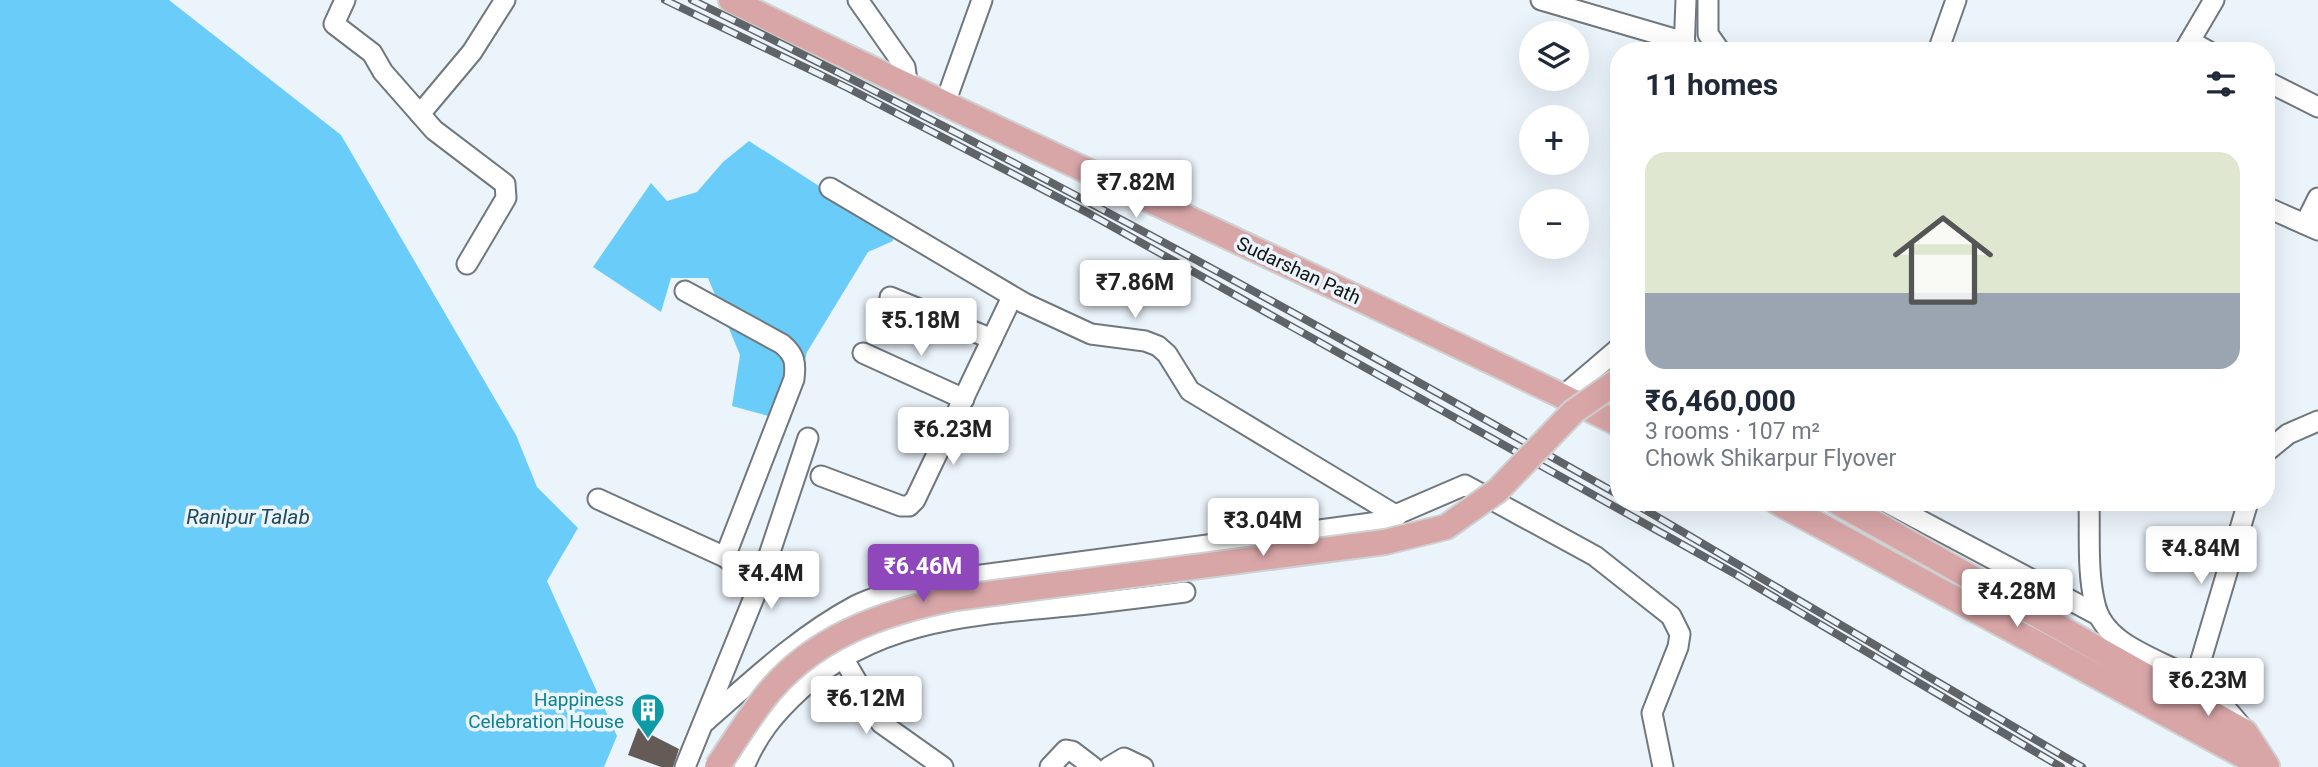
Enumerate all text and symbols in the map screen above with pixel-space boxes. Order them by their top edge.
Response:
map controls [1519,21,1589,259]
button: layers [1519,21,1589,91]
icon: filters [2202,65,2240,103]
text: 11 homes [1645,67,1778,102]
button: + [1519,105,1589,175]
pin: ₹7.82M [1079,160,1193,220]
text: ₹7.82M [1097,169,1175,196]
button: − [1519,189,1589,259]
icon: home [1880,197,2006,323]
street label: Sudarshan Path [1233,232,1364,309]
pin: ₹7.86M [1078,260,1192,320]
text: ₹7.86M [1096,269,1174,296]
pin: ₹5.18M [864,298,978,358]
text: ₹5.18M [882,307,960,334]
text: ₹6,460,000 [1645,383,1796,418]
pin: ₹6.23M [896,407,1010,467]
text: ₹6.23M [914,416,992,443]
text: 3 rooms · 107 m² [1645,418,1820,445]
text: Chowk Shikarpur Flyover [1645,445,1896,472]
pin: ₹3.04M [1206,498,1320,558]
water label: Ranipur Talab [186,505,310,529]
text: ₹3.04M [1224,507,1302,534]
pin: ₹4.84M [2144,526,2258,586]
text: ₹4.84M [2162,535,2240,562]
pin: ₹6.46M [866,544,980,604]
pin: ₹4.4M [722,552,820,611]
text: ₹6.46M [884,553,962,580]
text: ₹4.4M [738,560,804,587]
pin: ₹4.28M [1960,570,2074,629]
text: ₹4.28M [1978,578,2056,605]
pin: ₹6.23M [2151,658,2265,718]
text: ₹6.23M [2169,667,2247,694]
pin: ₹6.12M [809,676,923,736]
text: ₹6.12M [827,685,905,712]
place label: Happiness Celebration House [468,688,624,733]
building icon: Happiness Celebration House [629,691,667,740]

